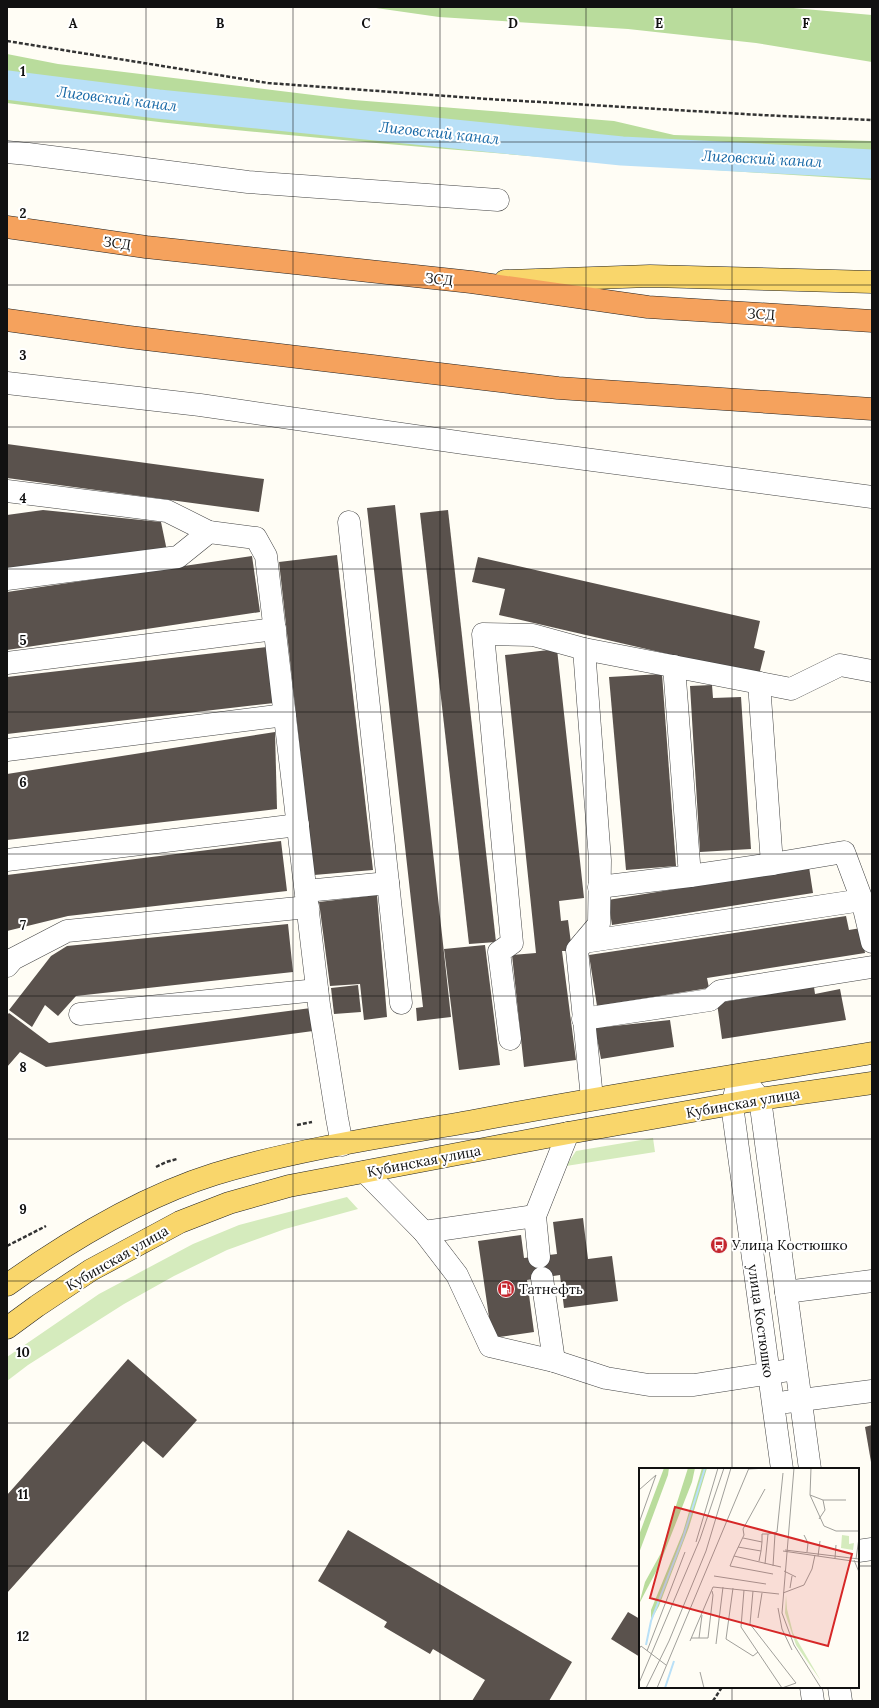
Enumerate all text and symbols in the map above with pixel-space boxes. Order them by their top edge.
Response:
text: A [69,15,78,32]
text: B [216,15,225,32]
text: C [362,15,371,32]
text: D [508,15,518,32]
text: E [655,15,663,32]
text: F [802,15,810,32]
text: 1 [20,63,26,80]
water label: Лиговский канал [56,82,178,115]
water label: Лиговский канал [378,117,500,148]
water label: Лиговский канал [701,146,823,171]
text: 2 [20,205,27,222]
street label: ЗСД [102,232,132,254]
street label: ЗСД [424,269,454,289]
street label: ЗСД [747,304,776,324]
text: 3 [19,347,27,364]
text: 4 [19,490,27,507]
text: 5 [19,632,27,649]
text: 6 [19,774,27,791]
text: 7 [20,917,26,934]
text: 8 [19,1059,27,1076]
street label: Кубинская улица [685,1084,801,1122]
street label: Кубинская улица [366,1141,482,1181]
text: 9 [19,1201,27,1218]
street label: Кубинская улица [63,1221,171,1295]
bus stop icon: Улица Костюшко [709,1235,729,1255]
place label: Улица Костюшко [731,1236,848,1254]
street label: улица Костюшко [744,1263,778,1379]
fuel station icon: Татнефть [496,1279,516,1299]
place label: Татнефть [519,1280,583,1298]
text: 10 [16,1344,30,1361]
inset map [639,1468,859,1688]
text: 11 [18,1486,28,1503]
text: 12 [17,1628,29,1645]

